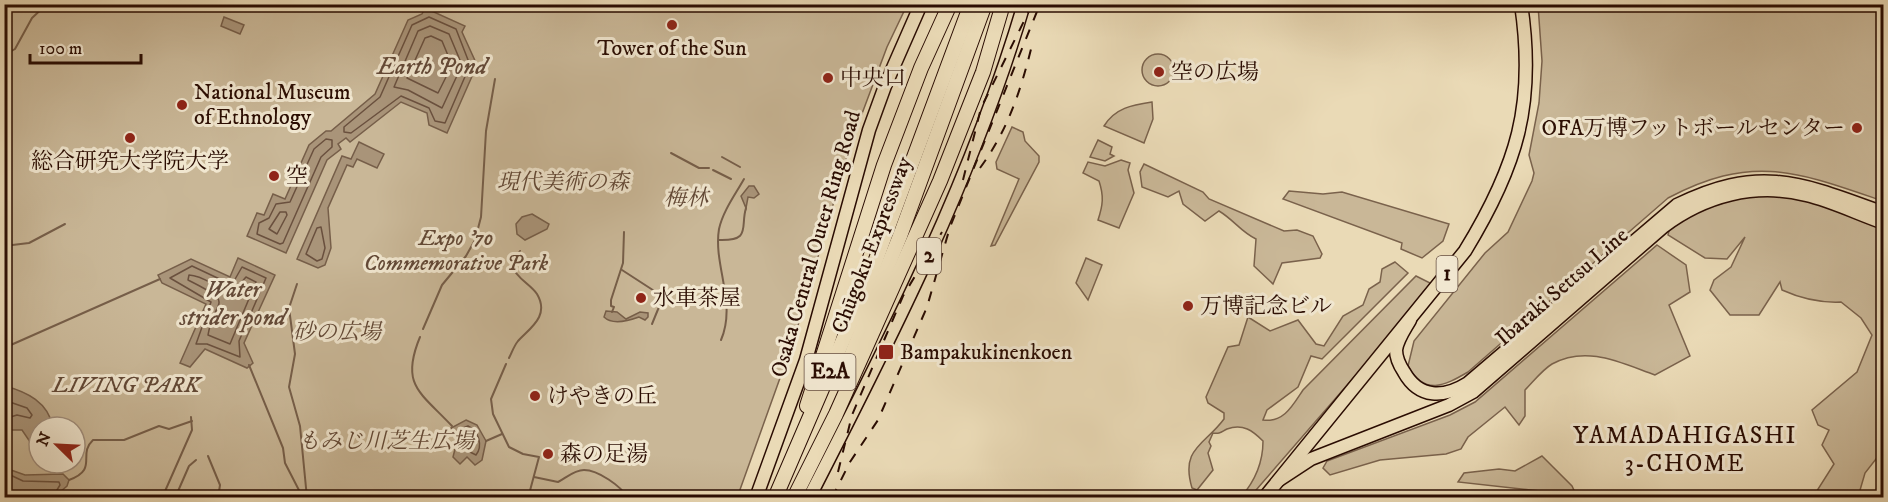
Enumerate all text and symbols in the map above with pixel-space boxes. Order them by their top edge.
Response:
marker: Tower of the Sun [665,18,679,32]
scale bar [30,27,141,65]
place label: Tower of the Sun [597,35,747,62]
text: 100 m [39,38,82,60]
water label: Earth Pond [375,52,490,82]
place label: 空の広場 [1171,59,1259,86]
place label: 中央口 [840,65,906,92]
marker: 空の広場 [1152,65,1166,79]
marker: 中央口 [821,71,835,85]
place label: National Museum of Ethnology [194,79,350,131]
marker: National Museum of Ethnology [175,98,189,112]
street label: Osaka Central Outer Ring Road [765,107,867,381]
place label: OFA万博フットボールセンター [1542,115,1845,142]
marker: OFA万博フットボールセンター [1850,121,1864,135]
marker: 総合研究大学院大学 [123,131,137,145]
place label: 総合研究大学院大学 [31,148,229,175]
street label: Chūgoku Expressway [826,152,918,337]
place label: 空 [286,163,308,190]
marker: 空 [267,169,281,183]
park label: 現代美術の森 [497,169,631,196]
park label: 梅林 [664,185,711,212]
street label: Ibaraki Settsu Line [1490,222,1634,352]
park label: Expo '70 Commemorative Park [364,225,549,277]
road number: 2 [917,238,941,274]
road number: 1 [1436,256,1458,292]
water label: Water strider pond [179,275,290,333]
place label: 水車茶屋 [653,285,741,312]
marker: 水車茶屋 [634,291,648,305]
place label: 万博記念ビル [1200,293,1332,320]
marker: 万博記念ビル [1181,299,1195,313]
park label: 砂の広場 [293,319,383,346]
place label: Bampakukinenkoen [900,339,1073,366]
marker: Bampakukinenkoen [877,343,895,361]
road number: E2A [804,354,856,390]
park label: LIVING PARK [50,372,203,399]
place label: けやきの丘 [547,383,657,410]
marker: けやきの丘 [528,389,542,403]
north arrow [27,415,87,475]
district label: YAMADAHIGASHI 3-CHOME [1573,421,1797,479]
park label: もみじ川芝生広場 [298,428,476,455]
text: N [32,429,56,449]
place label: 森の足湯 [560,441,648,468]
marker: 森の足湯 [541,447,555,461]

